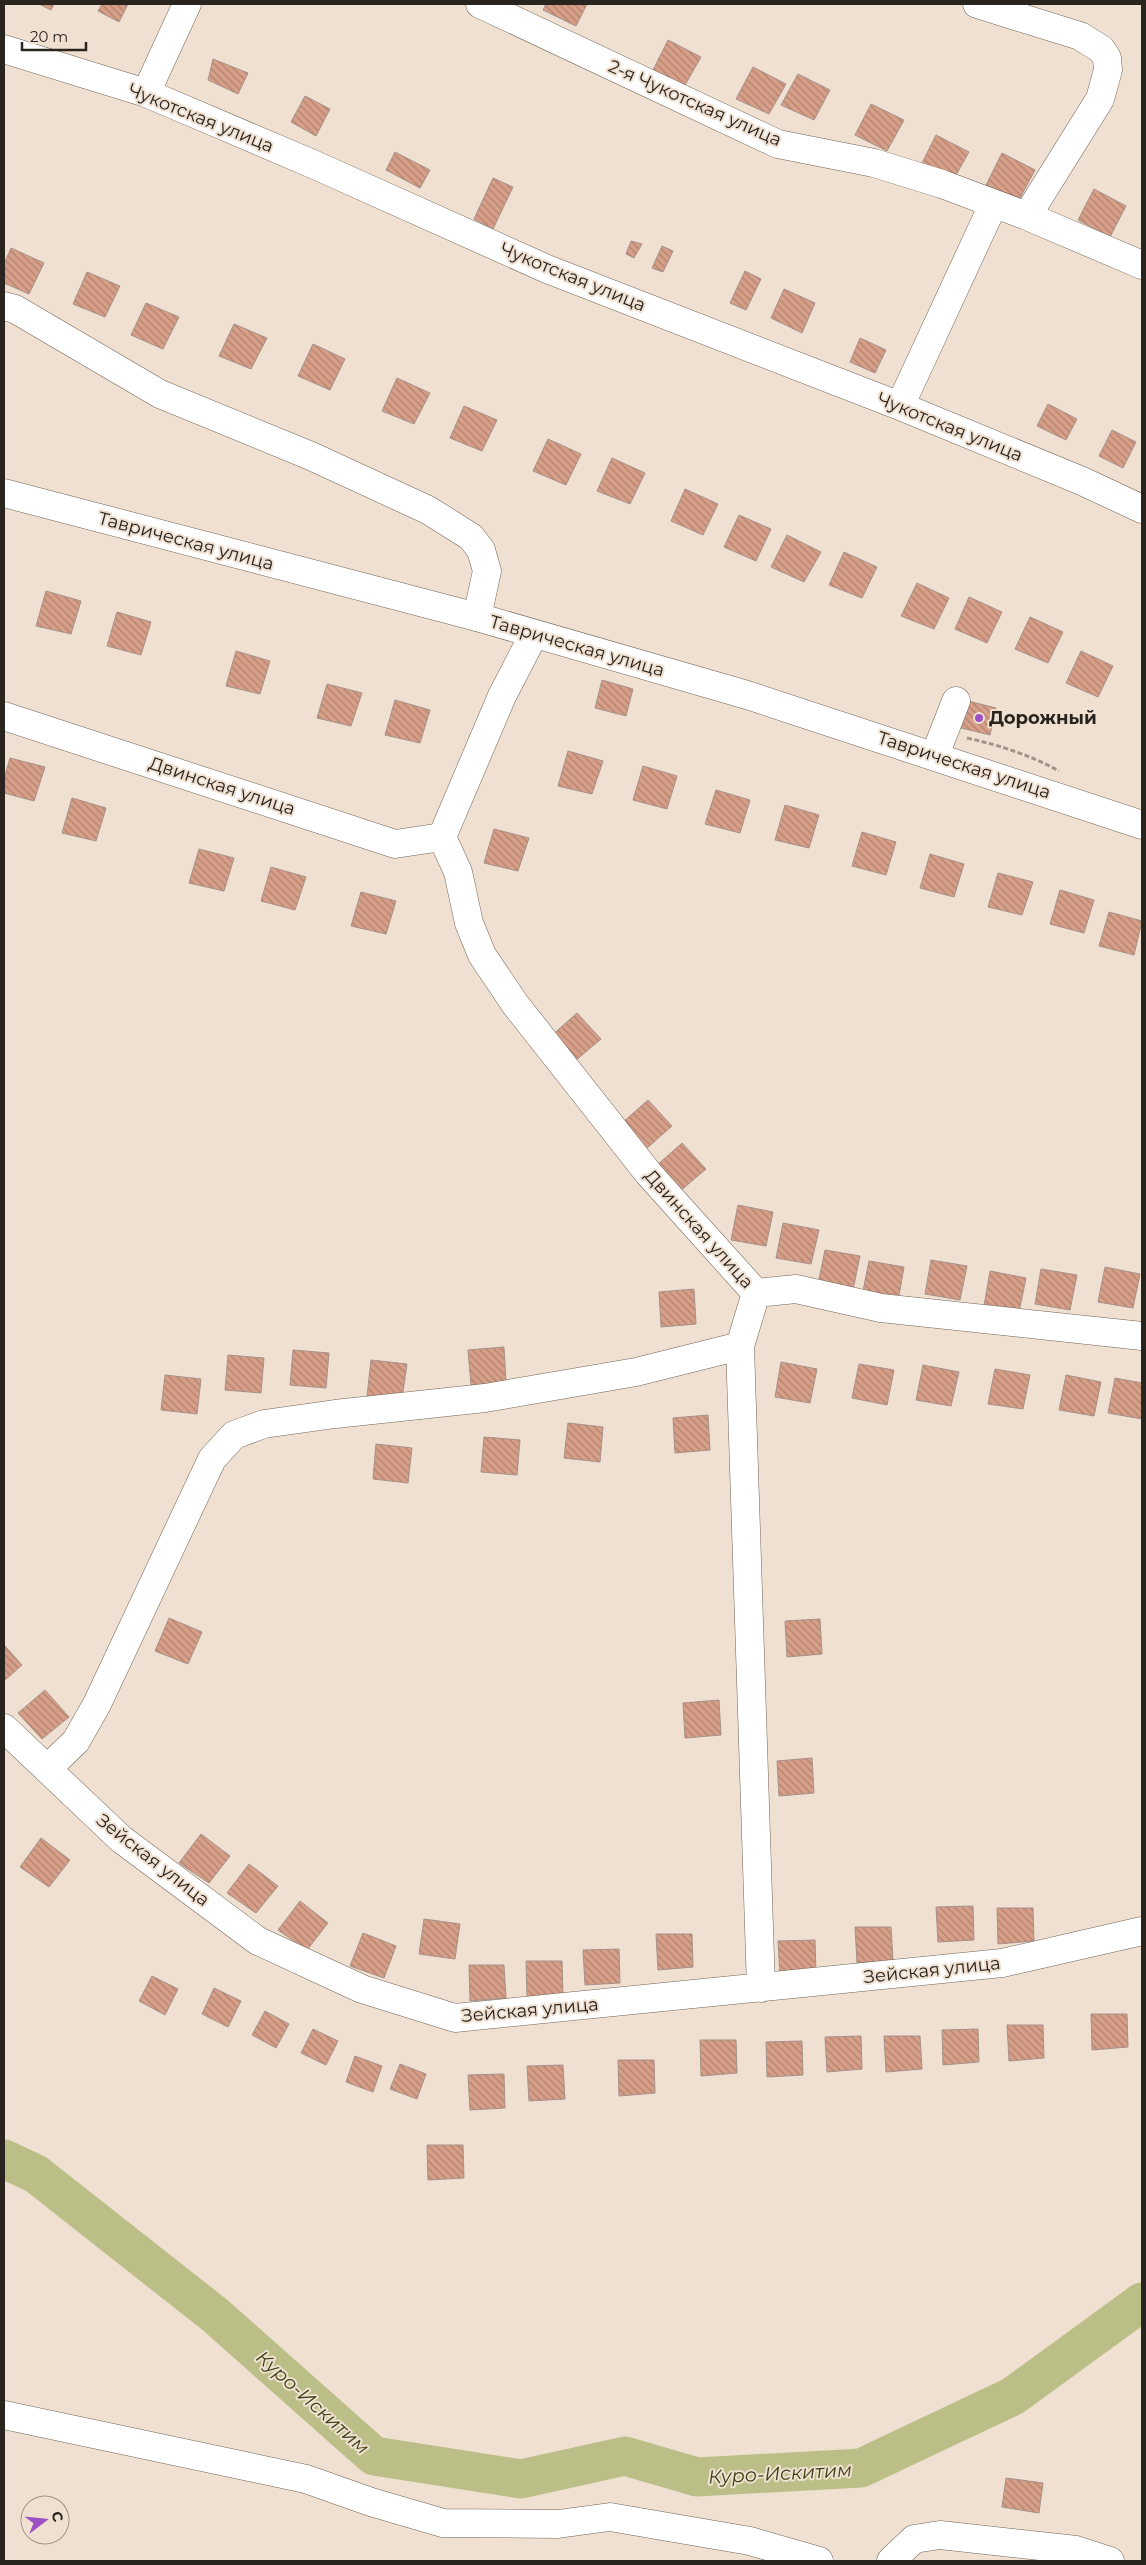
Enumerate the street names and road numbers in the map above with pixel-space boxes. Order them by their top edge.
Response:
street label: 2-я Чукотская улица [605,55,785,151]
street label: Чукотская улица [125,79,277,157]
street label: Чукотская улица [497,238,649,316]
street label: Чукотская улица [874,388,1026,466]
street label: Таврическая улица [96,507,276,575]
street label: Таврическая улица [487,610,667,682]
street label: Таврическая улица [875,727,1053,803]
street label: Двинская улица [146,752,298,820]
street label: Двинская улица [640,1165,758,1293]
street label: Зейская улица [92,1809,214,1911]
street label: Зейская улица [863,1952,1001,1988]
street label: Зейская улица [461,1993,599,2027]

